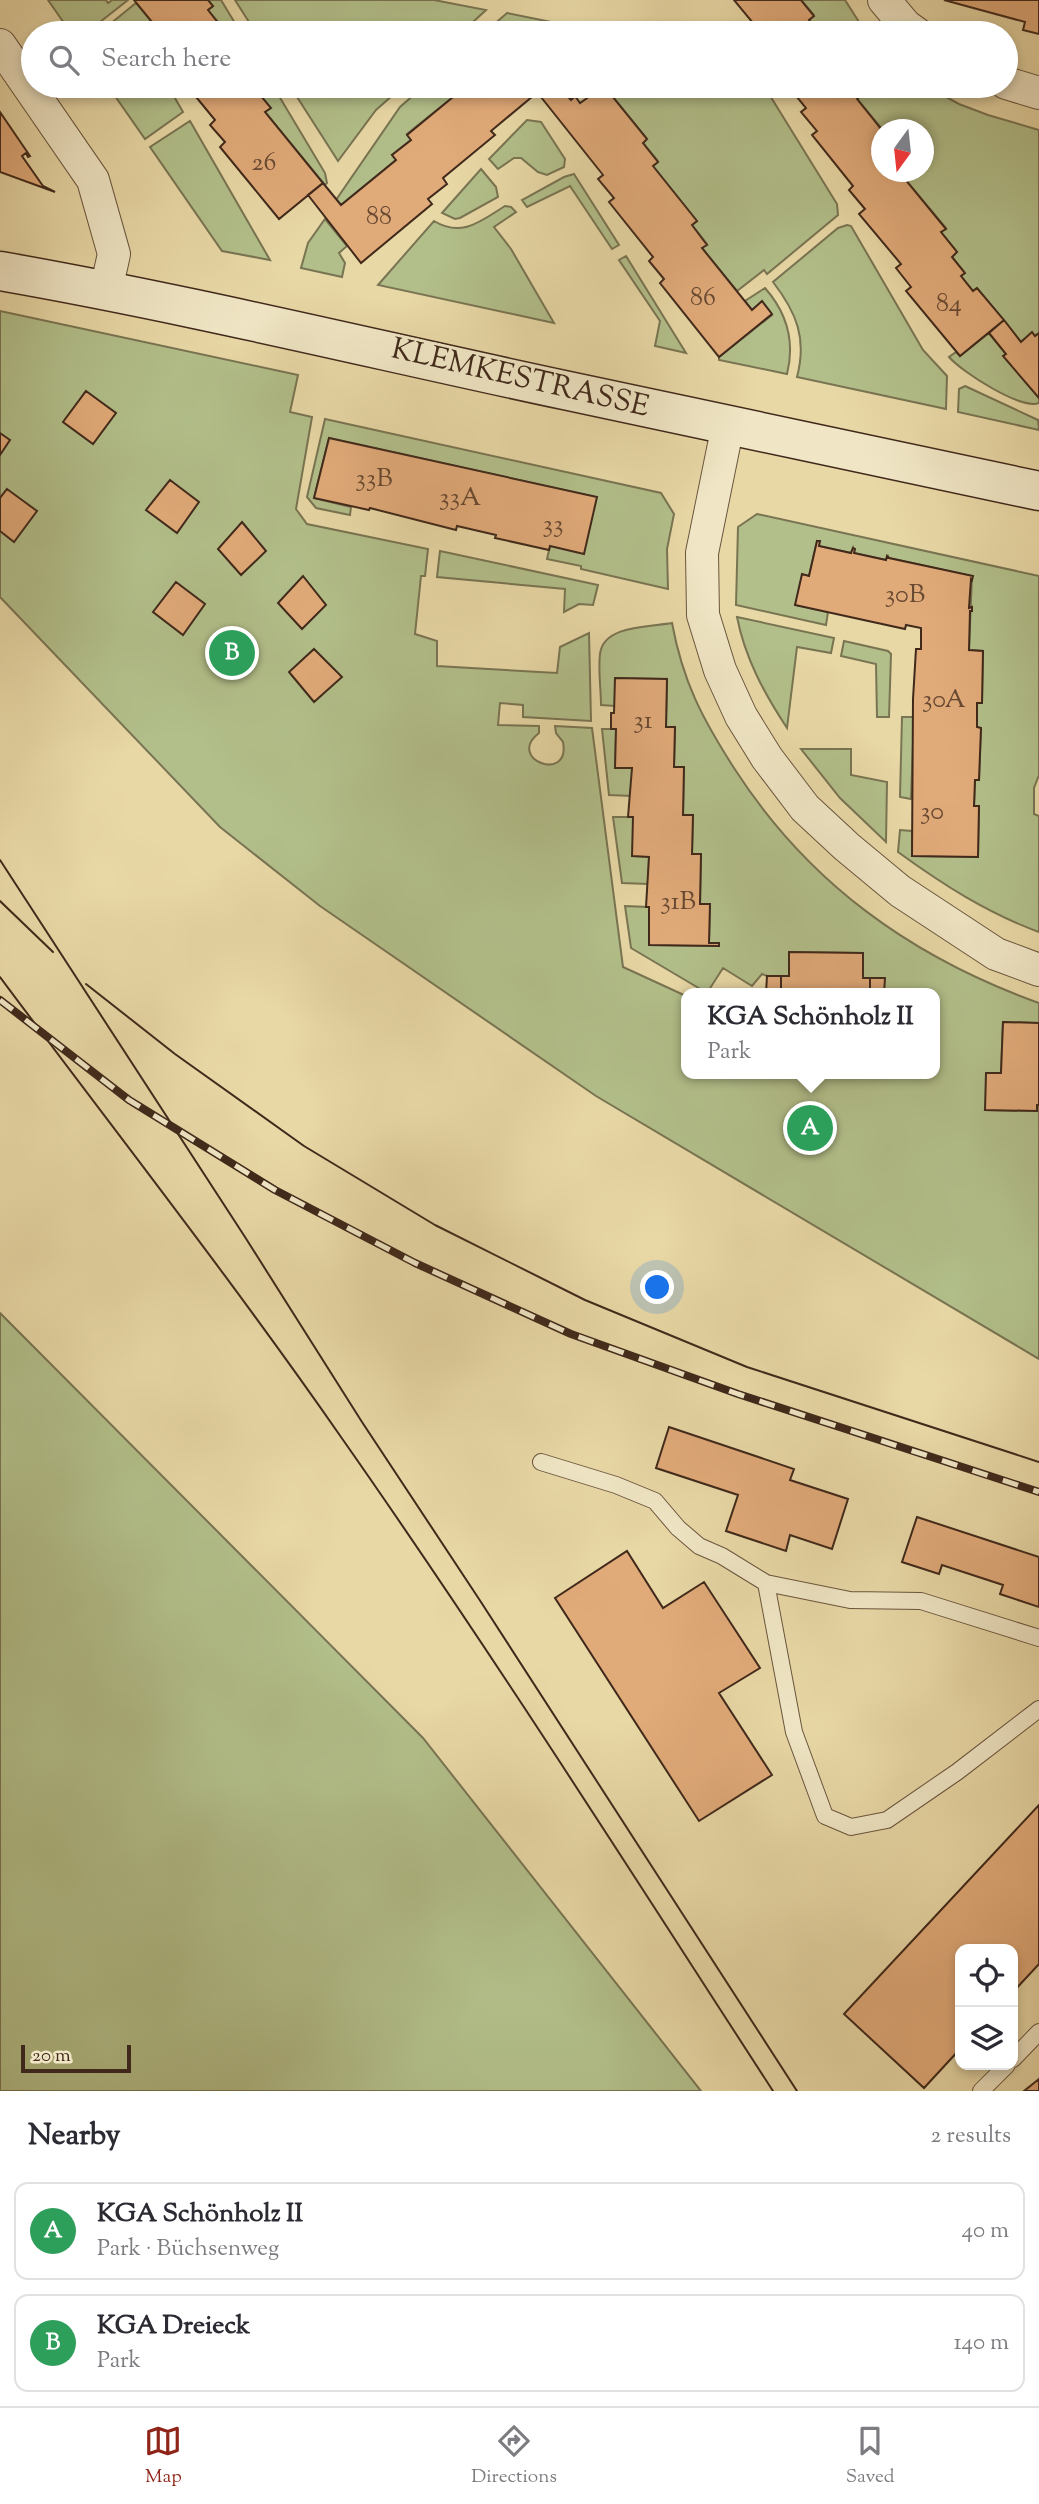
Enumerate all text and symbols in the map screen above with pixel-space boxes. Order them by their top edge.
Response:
search box [21,21,1018,98]
icon: search [45,41,83,79]
text: Search here [101,41,231,78]
north arrow [871,119,934,182]
house number: 26 [251,145,277,182]
house number: 88 [366,199,392,236]
house number: 86 [690,280,716,317]
house number: 84 [936,286,962,323]
street label: KLEMKESTRASSE [387,328,653,430]
house number: 33B [355,461,393,498]
house number: 33A [439,480,481,517]
house number: 33 [542,507,564,544]
house number: 30B [885,577,925,614]
pin: B [209,627,255,679]
house number: 30A [922,682,966,719]
house number: 31 [633,703,653,740]
house number: 30 [920,794,944,831]
house number: 31B [660,884,696,921]
popup [681,988,940,1079]
text: KGA Schönholz II [707,999,914,1036]
text: Park [707,1036,751,1069]
pin: A [787,1102,833,1154]
your location [640,1270,674,1304]
map controls [955,1944,1018,2070]
button: locate [955,1944,1018,2007]
button: layers [955,2007,1018,2070]
scale bar [21,2042,131,2074]
text: 20 m [32,2043,71,2070]
text: Nearby [28,2115,120,2158]
text: 2 results [931,2120,1011,2153]
text: KGA Schönholz II [97,2196,303,2233]
text: A [44,2215,62,2248]
text: 40 m [962,2215,1009,2248]
text: Park · Büchsenweg [97,2233,279,2266]
text: KGA Dreieck [97,2308,250,2345]
text: B [46,2327,60,2360]
text: 140 m [954,2327,1009,2360]
text: Park [97,2345,141,2378]
tab: Map [144,2422,182,2491]
tab: Directions [471,2422,557,2491]
tab: Saved [846,2422,895,2491]

